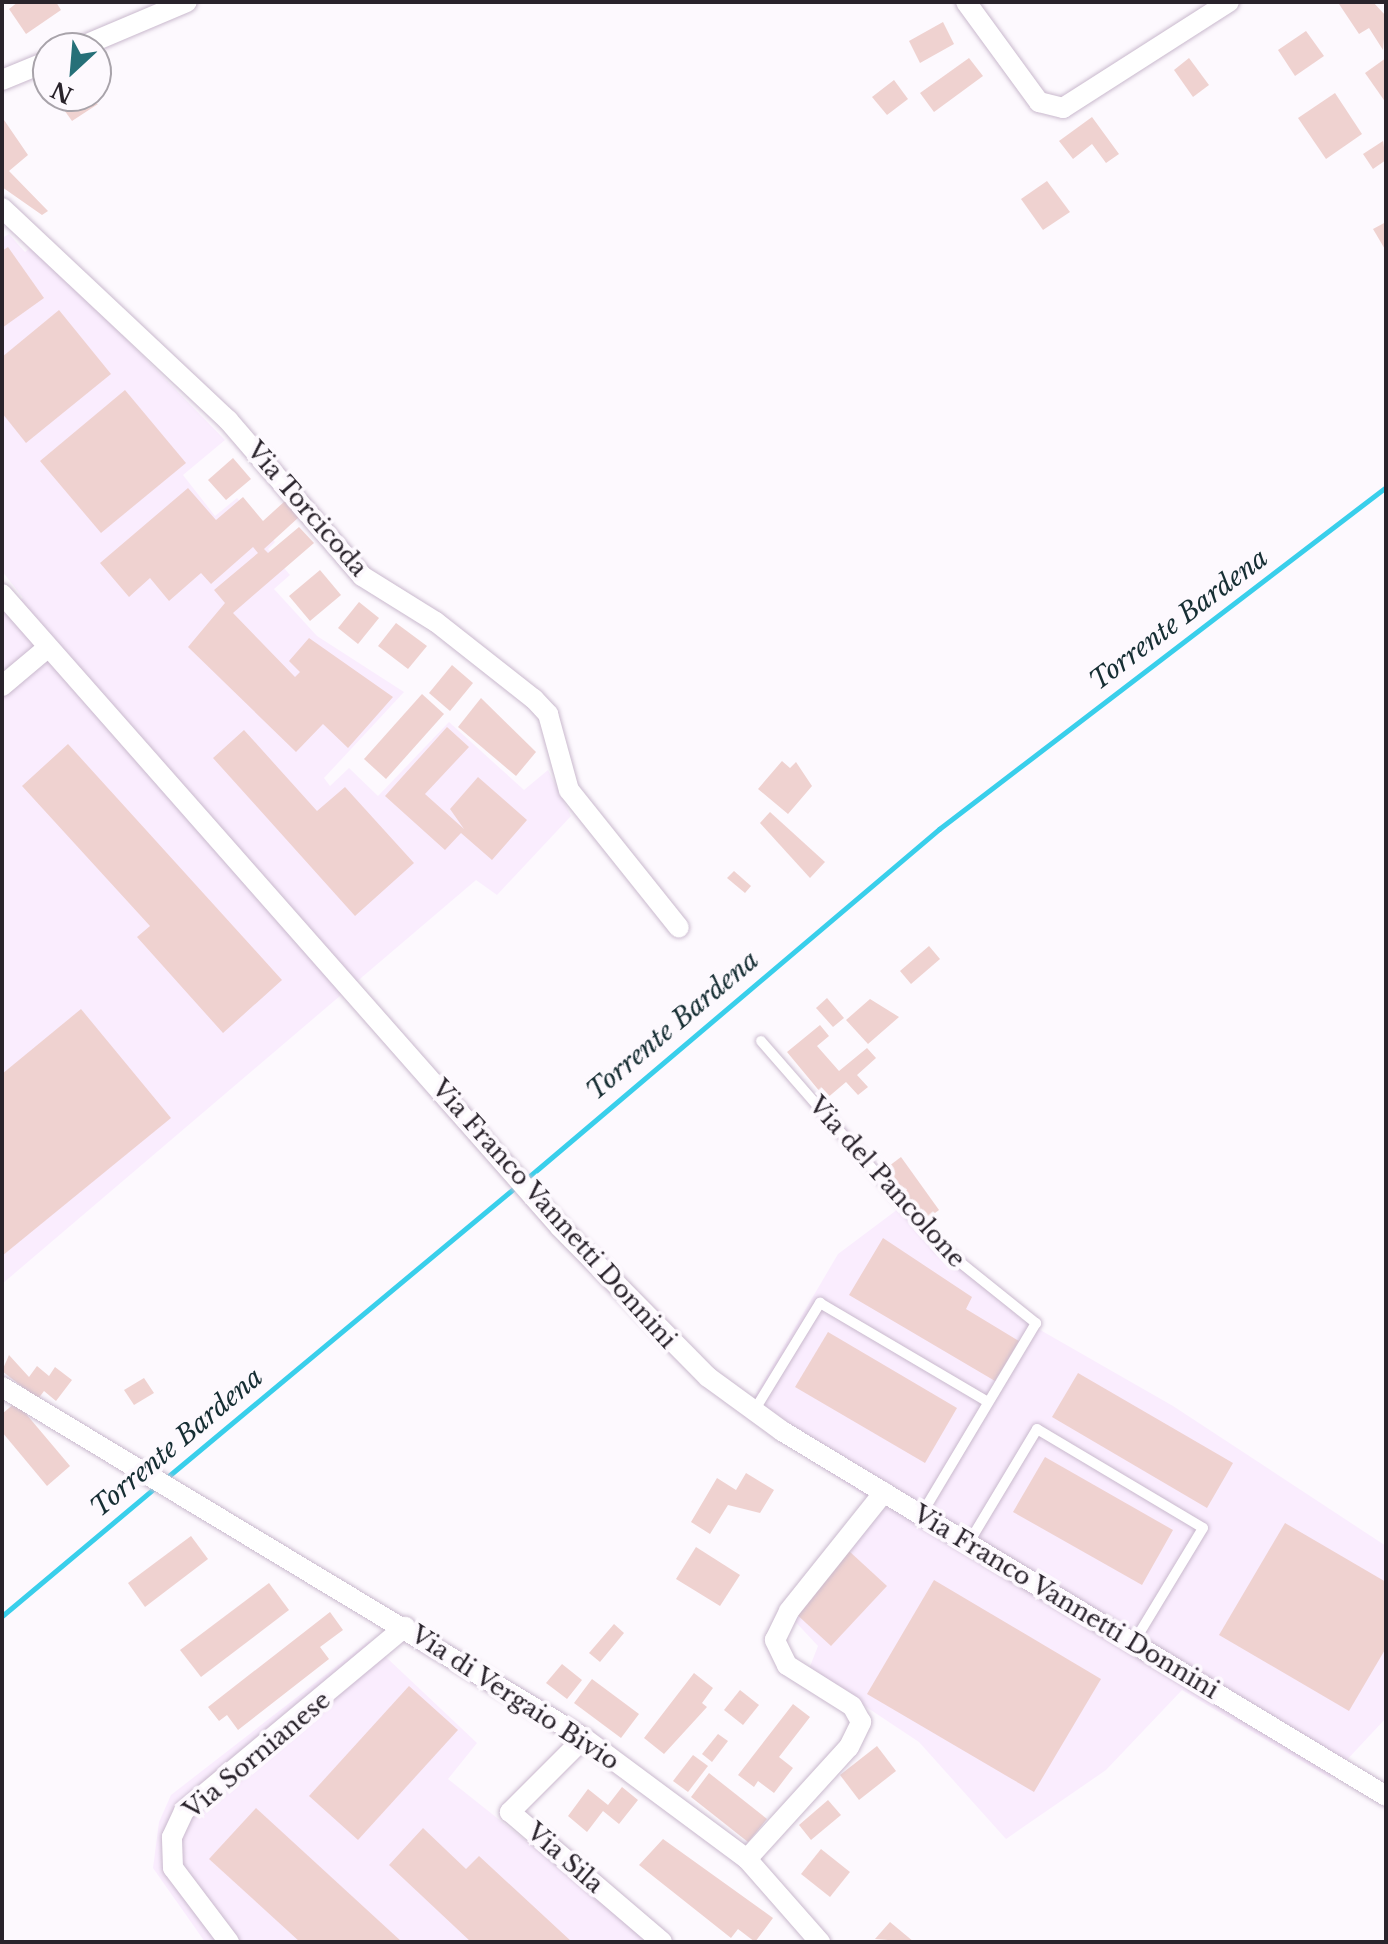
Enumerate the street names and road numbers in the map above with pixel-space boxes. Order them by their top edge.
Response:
street label: Via Torcicoda [241,436,373,582]
street label: Via Franco Vannetti Donnini [425,1073,683,1355]
street label: Via del Pancolone [803,1091,971,1273]
street label: Via Franco Vannetti Donnini [908,1499,1224,1705]
street label: Via di Vergaio Bivio [405,1620,625,1776]
street label: Via Sornianese [178,1685,336,1825]
street label: Via Sila [521,1817,609,1899]

